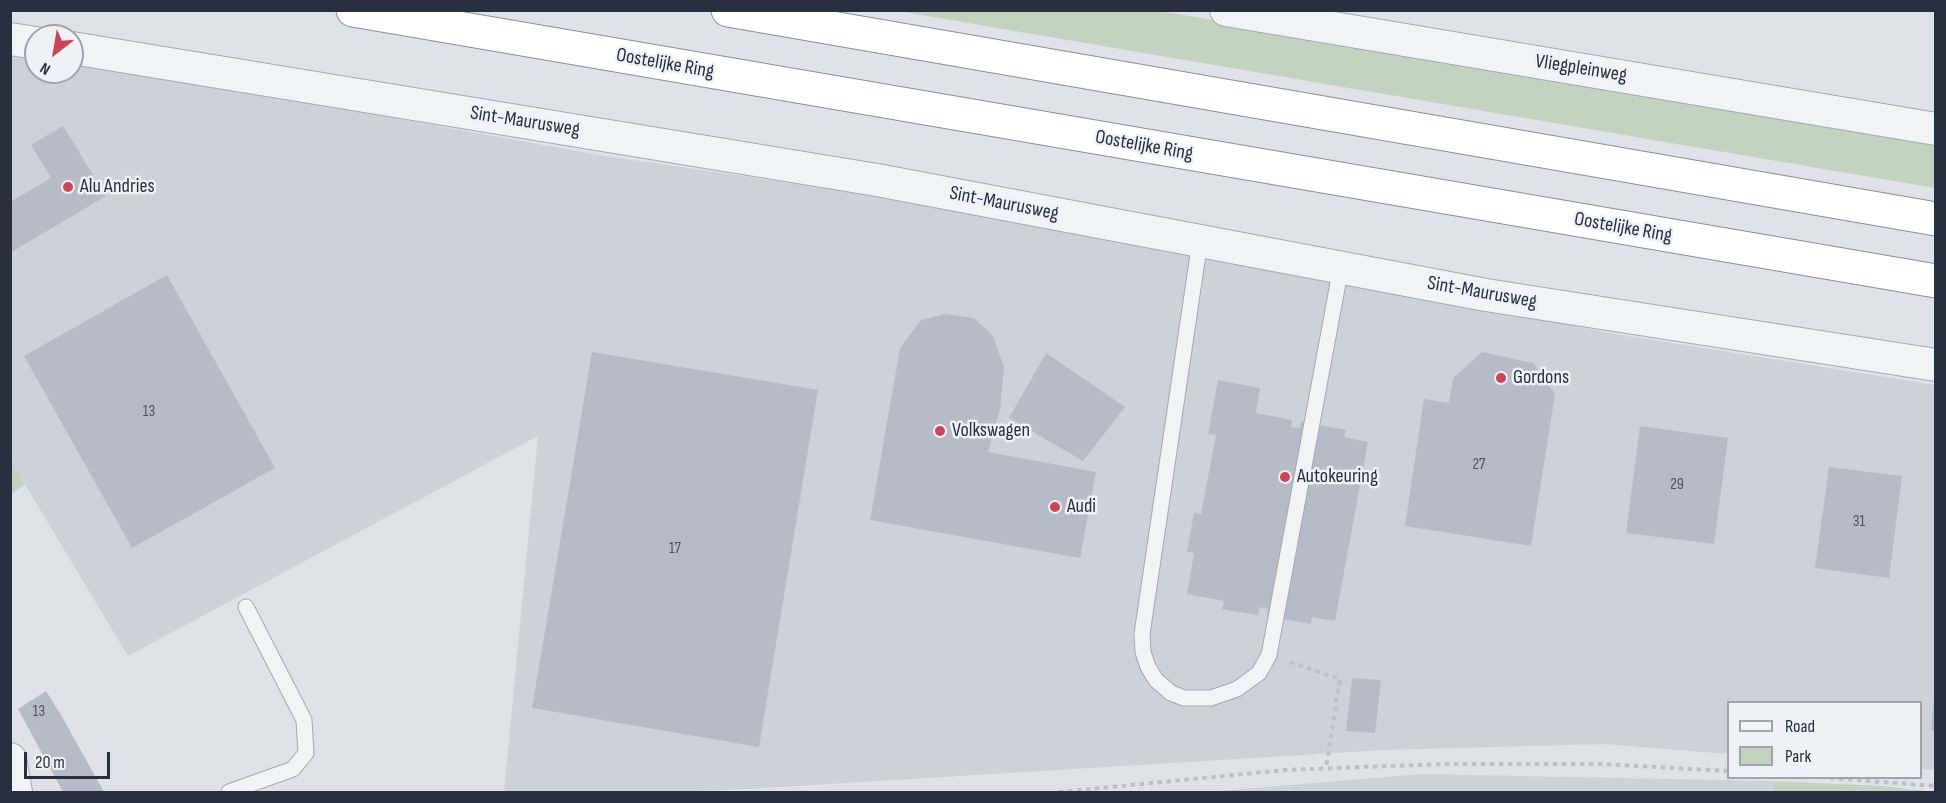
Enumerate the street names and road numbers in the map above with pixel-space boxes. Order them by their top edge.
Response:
street label: Oostelijke Ring [614,44,716,84]
street label: Vliegpleinweg [1534,50,1628,88]
street label: Sint-Maurusweg [468,101,582,143]
street label: Oostelijke Ring [1093,126,1195,166]
street label: Sint-Maurusweg [947,182,1061,226]
street label: Oostelijke Ring [1572,208,1674,248]
street label: Sint-Maurusweg [1425,272,1539,314]

